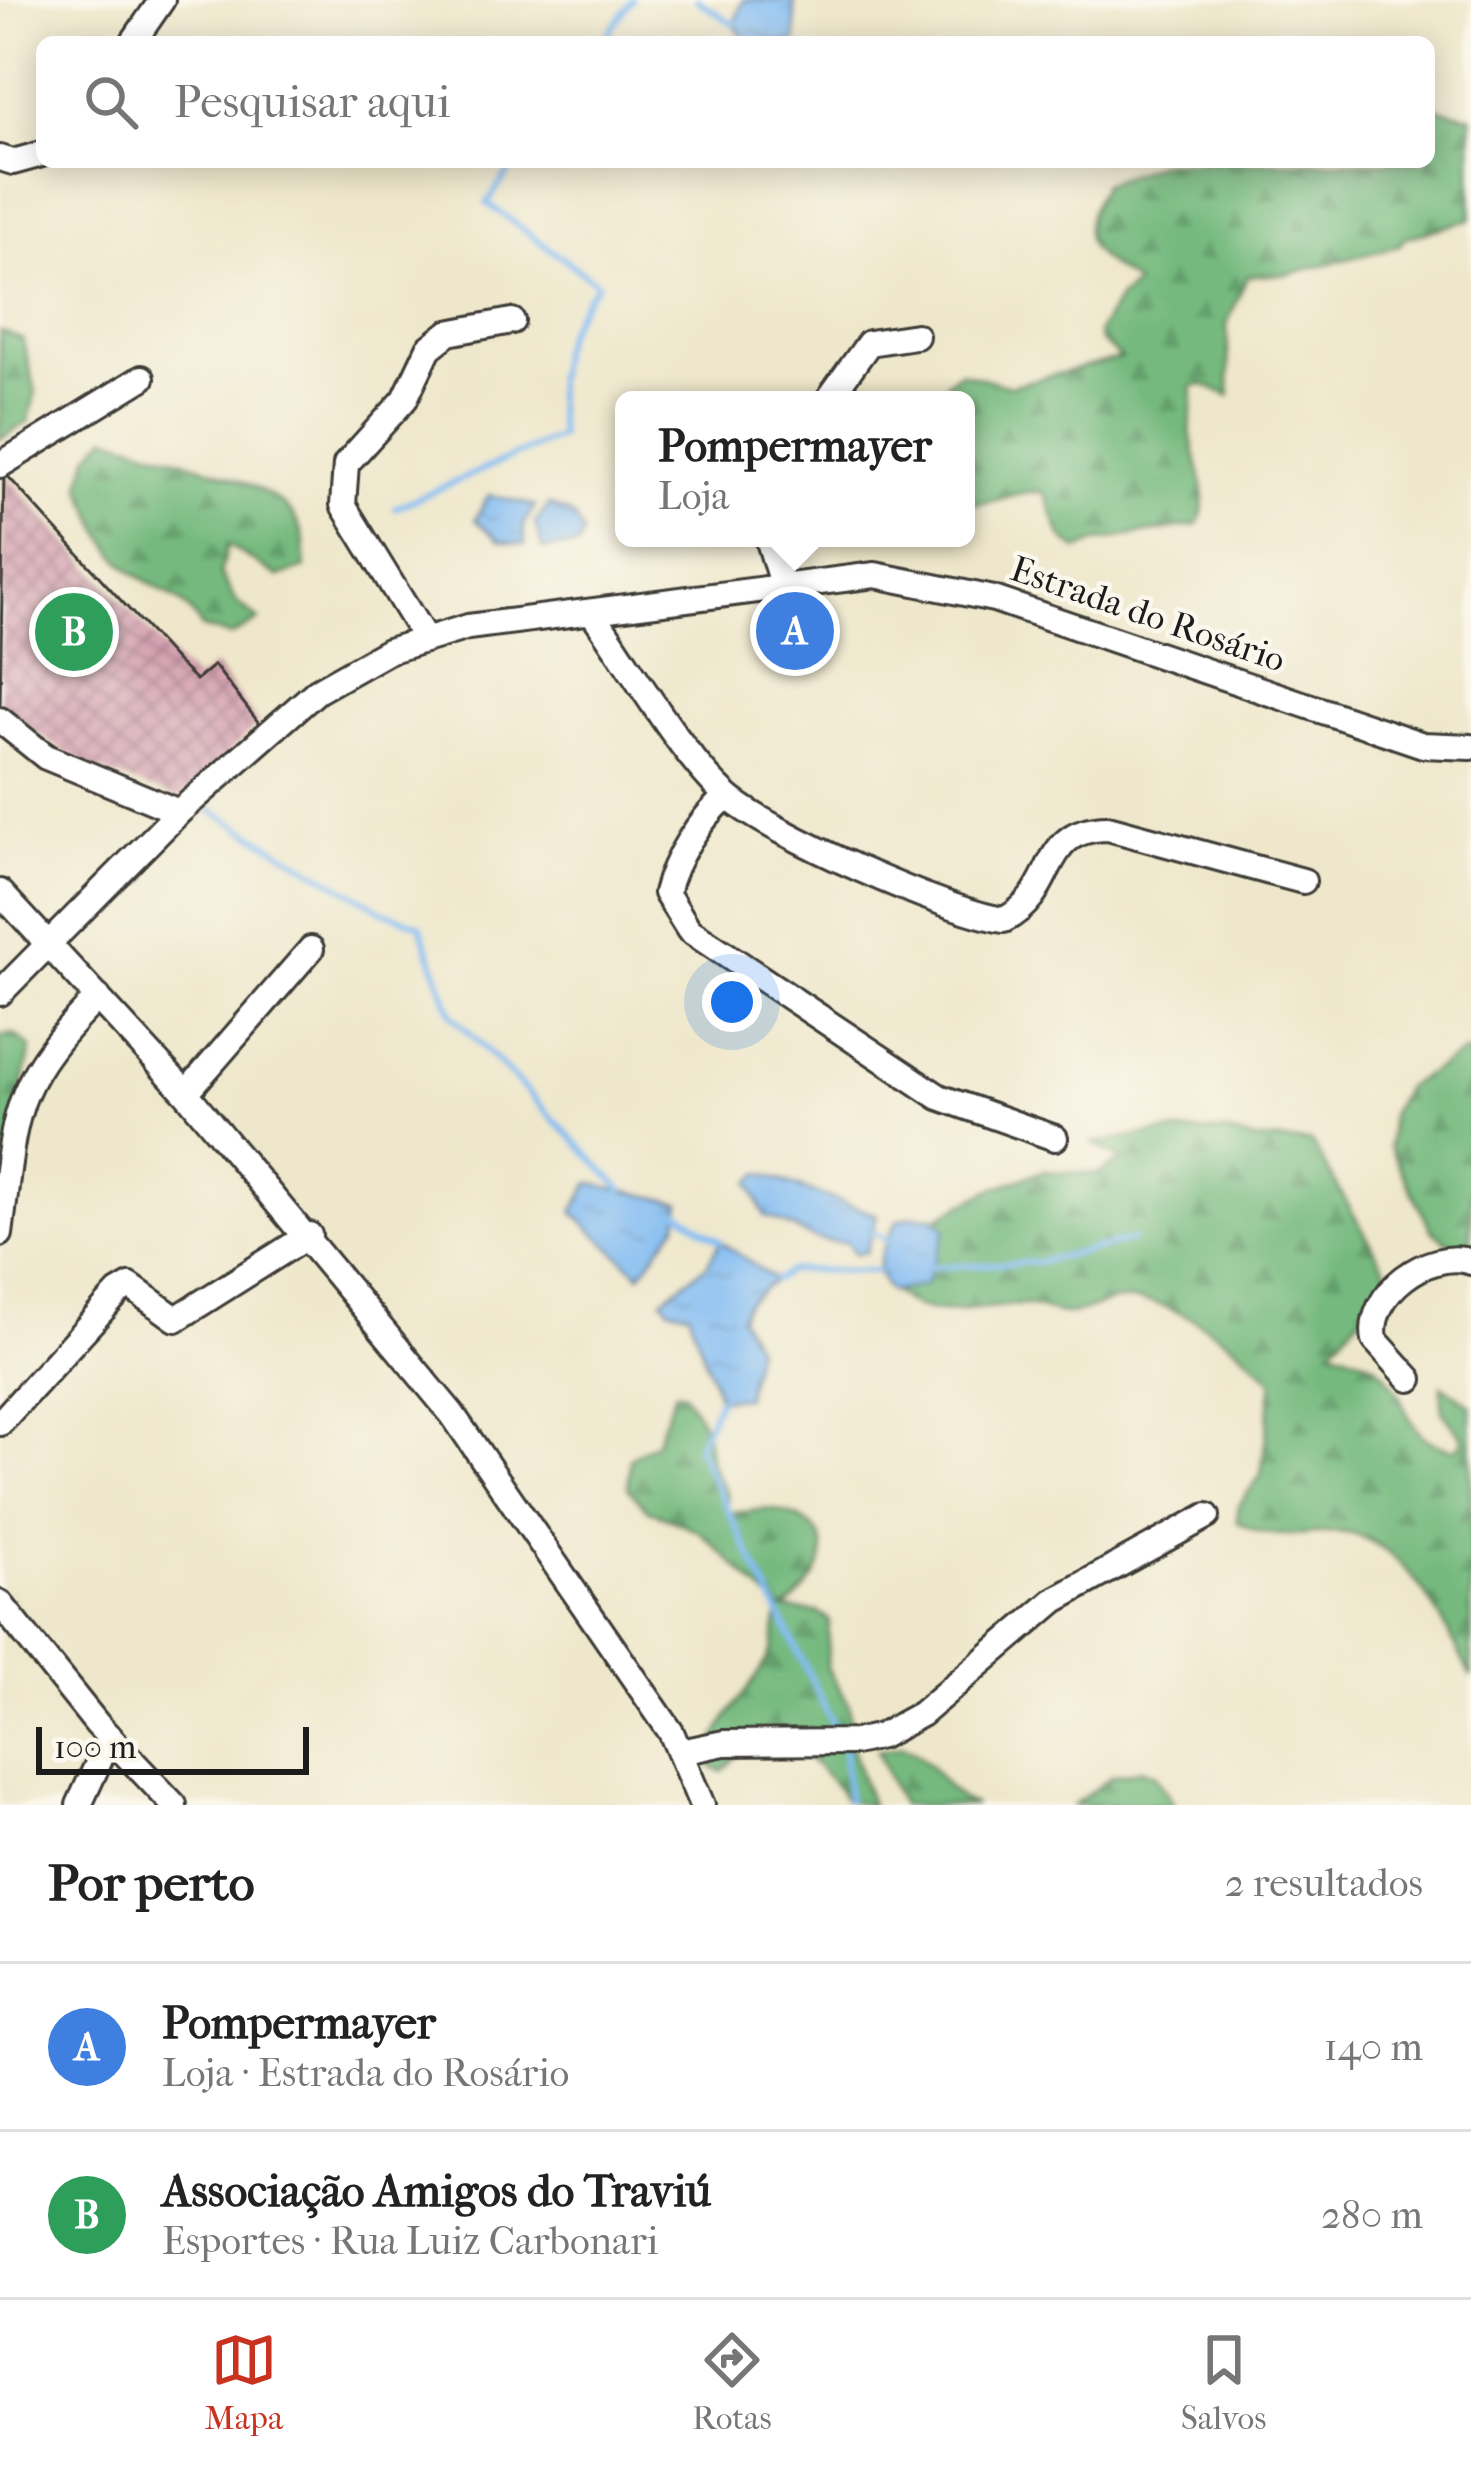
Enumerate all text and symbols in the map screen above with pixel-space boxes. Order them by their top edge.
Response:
search box [36,36,1435,168]
icon: search [78,69,144,135]
text: Pesquisar aqui [174,76,450,129]
popup [615,391,975,547]
text: Pompermayer [658,420,932,473]
text: Loja [658,473,729,519]
street label: Estrada do Rosário [1005,547,1291,681]
pin: A [756,586,834,676]
pin: B [35,587,113,677]
your location [702,972,762,1032]
scale bar [36,1721,309,1774]
text: 100 m [54,1728,137,1767]
text: Por perto [48,1853,255,1913]
text: 2 resultados [1225,1860,1423,1906]
text: Pompermayer [162,1997,436,2050]
text: A [74,2024,100,2070]
text: 140 m [1324,2024,1423,2070]
text: Loja · Estrada do Rosário [162,2050,569,2096]
text: Associação Amigos do Traviú [162,2165,711,2218]
text: B [74,2192,100,2238]
text: 280 m [1321,2192,1423,2238]
text: Esportes · Rua Luiz Carbonari [162,2218,658,2264]
tab: Mapa [205,2327,283,2438]
tab: Rotas [692,2327,772,2438]
tab: Salvos [1181,2327,1266,2438]

